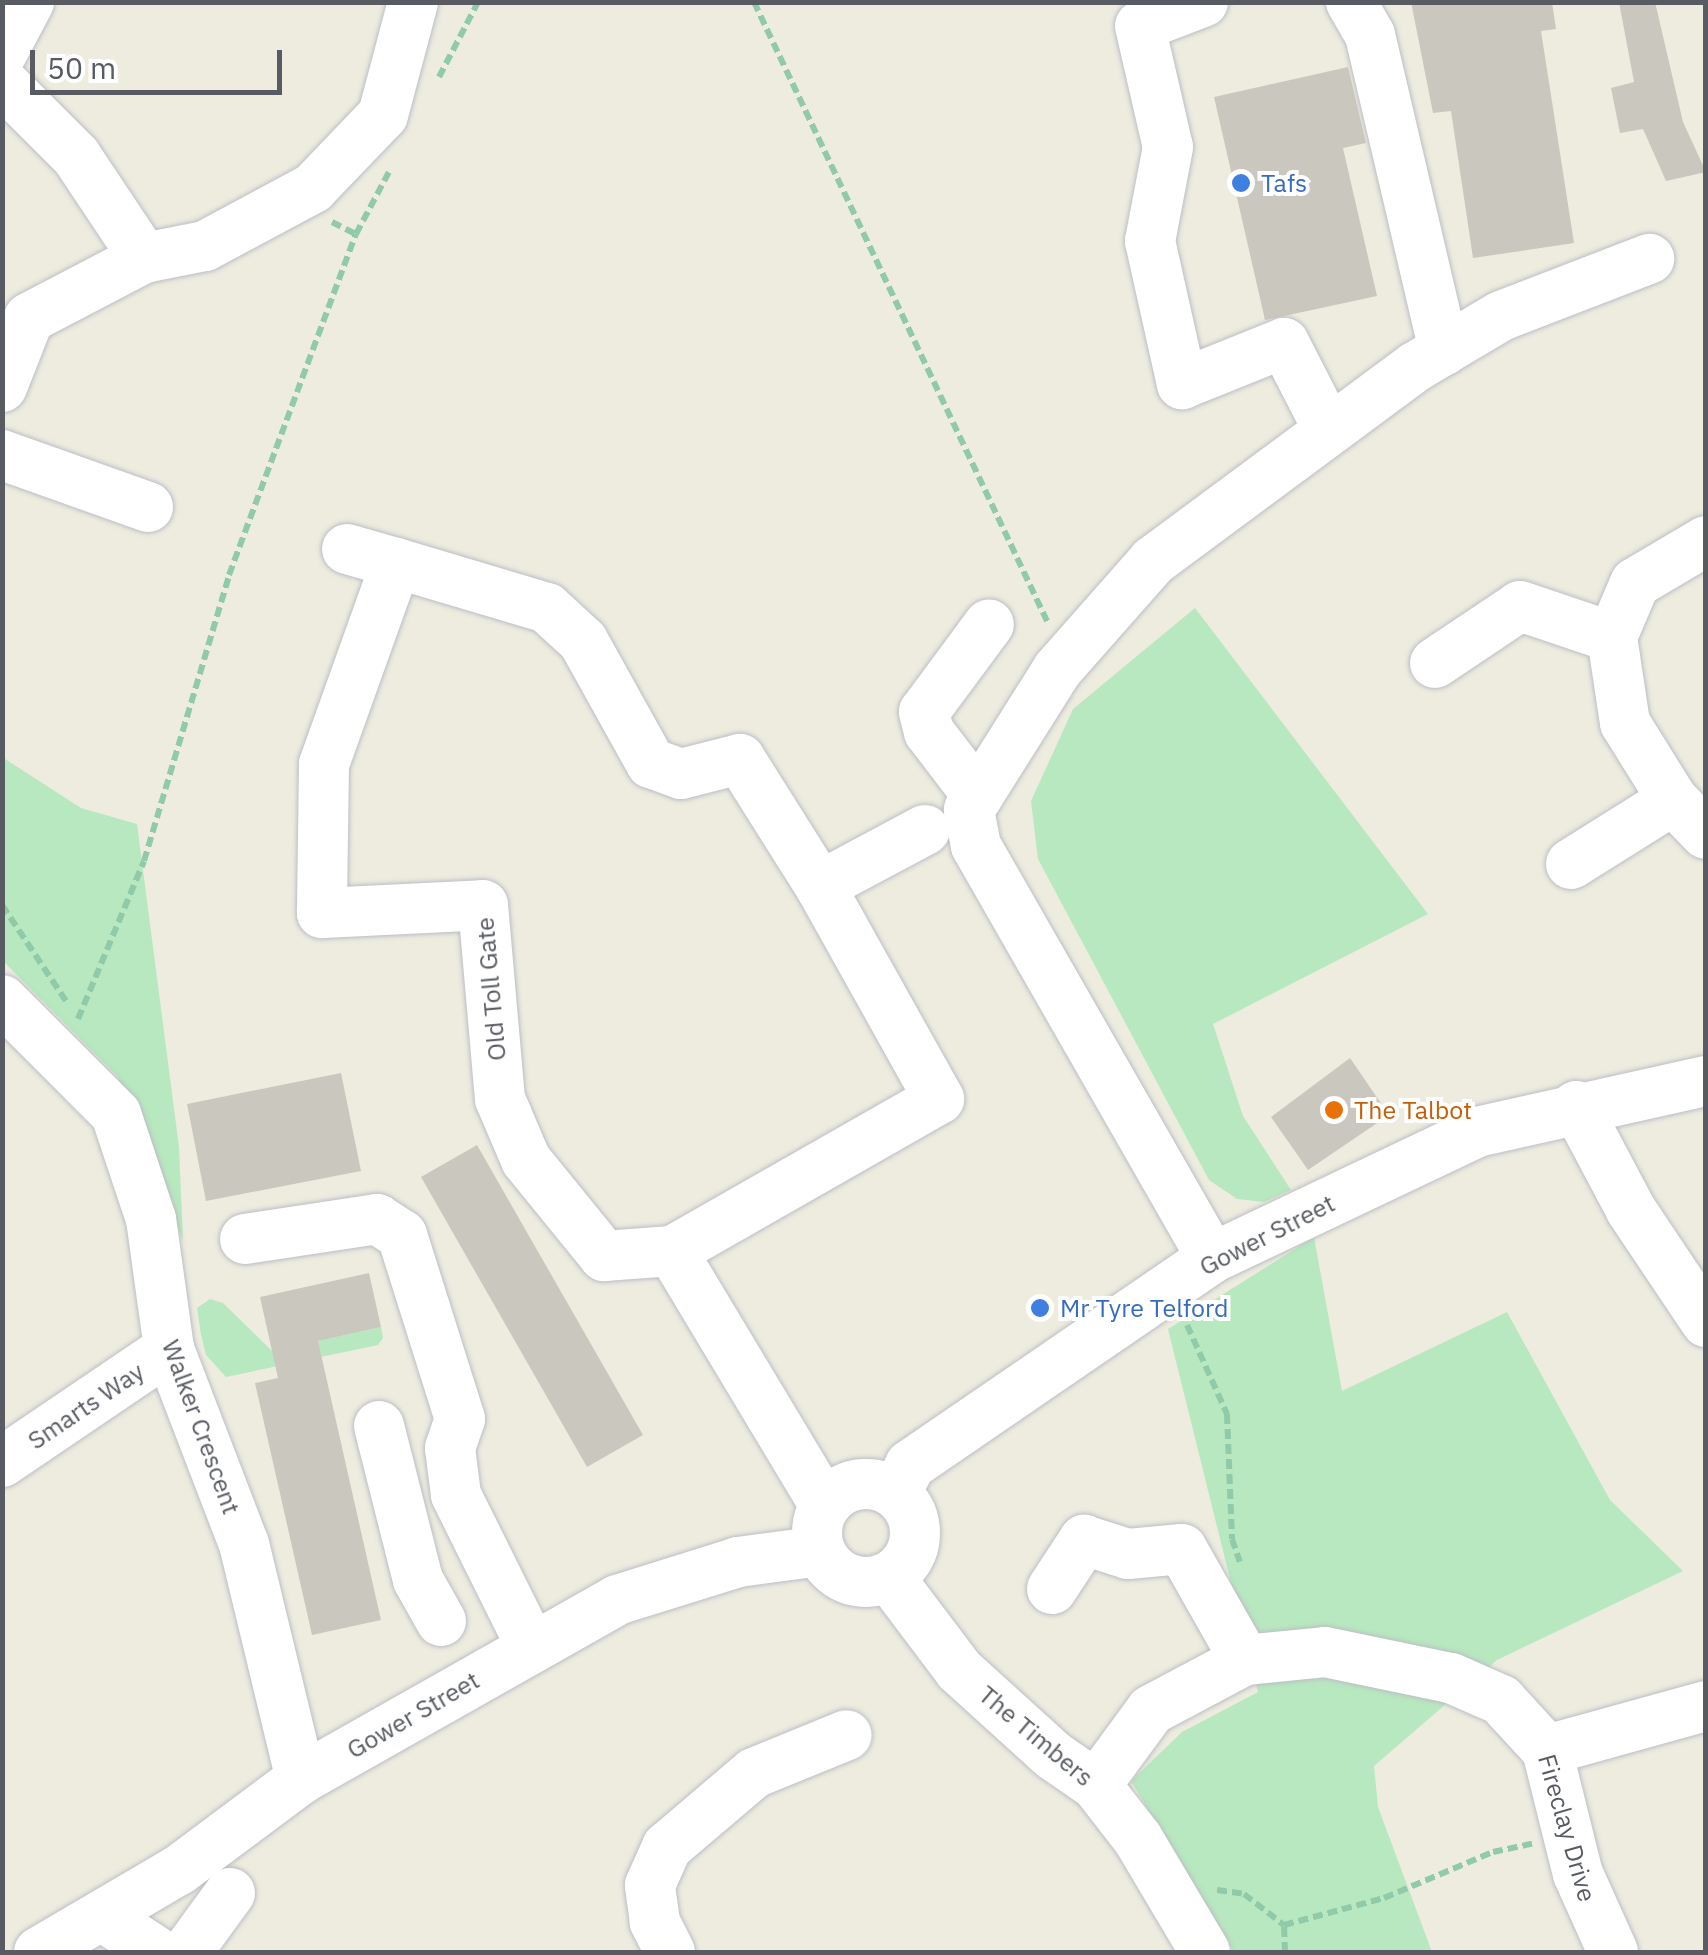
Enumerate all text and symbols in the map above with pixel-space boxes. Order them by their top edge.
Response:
scale bar [35,30,288,92]
text: 50 m [47,48,116,87]
place label: Tafs [1261,168,1307,198]
marker: Tafs [1230,172,1252,194]
street label: Old Toll Gate [470,916,512,1062]
place label: The Talbot [1354,1095,1472,1125]
marker: The Talbot [1323,1099,1345,1121]
street label: Gower Street [1194,1188,1340,1282]
place label: Mr Tyre Telford [1060,1293,1229,1323]
marker: Mr Tyre Telford [1029,1297,1051,1319]
street label: Walker Crescent [156,1336,246,1518]
street label: Smarts Way [22,1356,150,1456]
street label: Gower Street [342,1665,484,1765]
street label: The Timbers [973,1679,1099,1793]
street label: Fireclay Drive [1532,1751,1602,1905]

